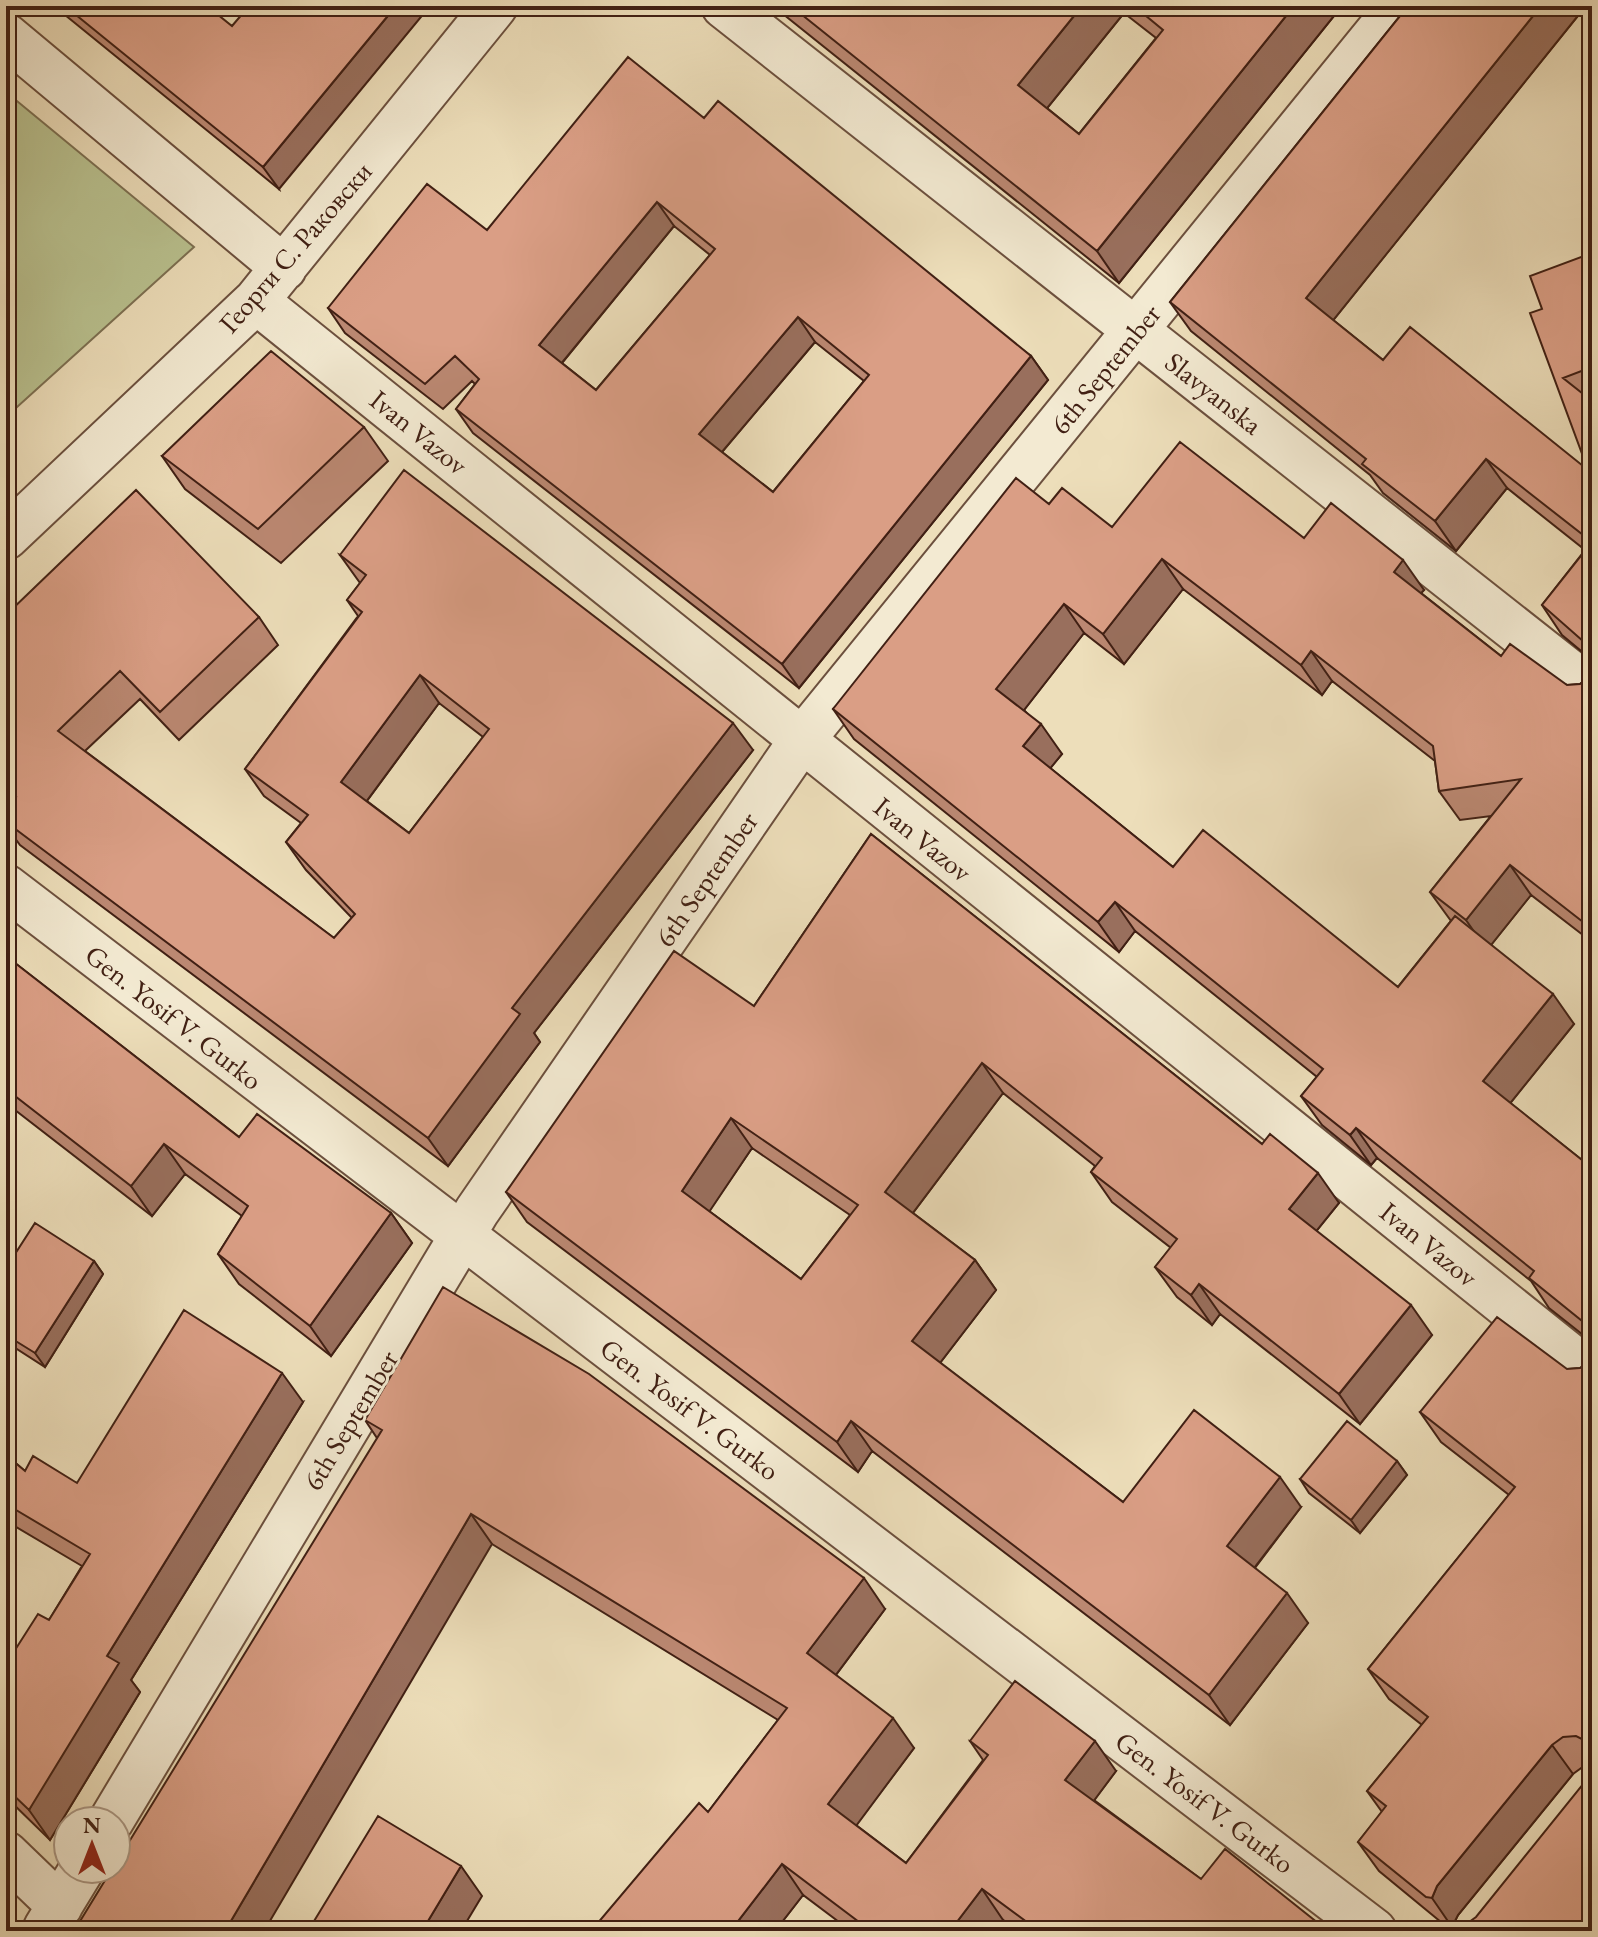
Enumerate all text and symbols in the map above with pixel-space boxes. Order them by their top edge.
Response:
street label: Георги С. Раковски [211,153,380,340]
street label: 6th September [1042,296,1169,441]
street label: Slavyanska [1158,344,1271,443]
street label: Ivan Vazov [363,382,476,483]
street label: Ivan Vazov [867,789,980,890]
street label: 6th September [646,804,766,954]
street label: Gen. Yosif V. Gurko [78,937,270,1097]
street label: Ivan Vazov [1373,1194,1486,1295]
street label: Gen. Yosif V. Gurko [593,1330,787,1488]
street label: 6th September [294,1343,406,1497]
street label: Gen. Yosif V. Gurko [1108,1723,1302,1881]
north arrow [52,1805,132,1885]
text: N [83,1811,101,1840]

